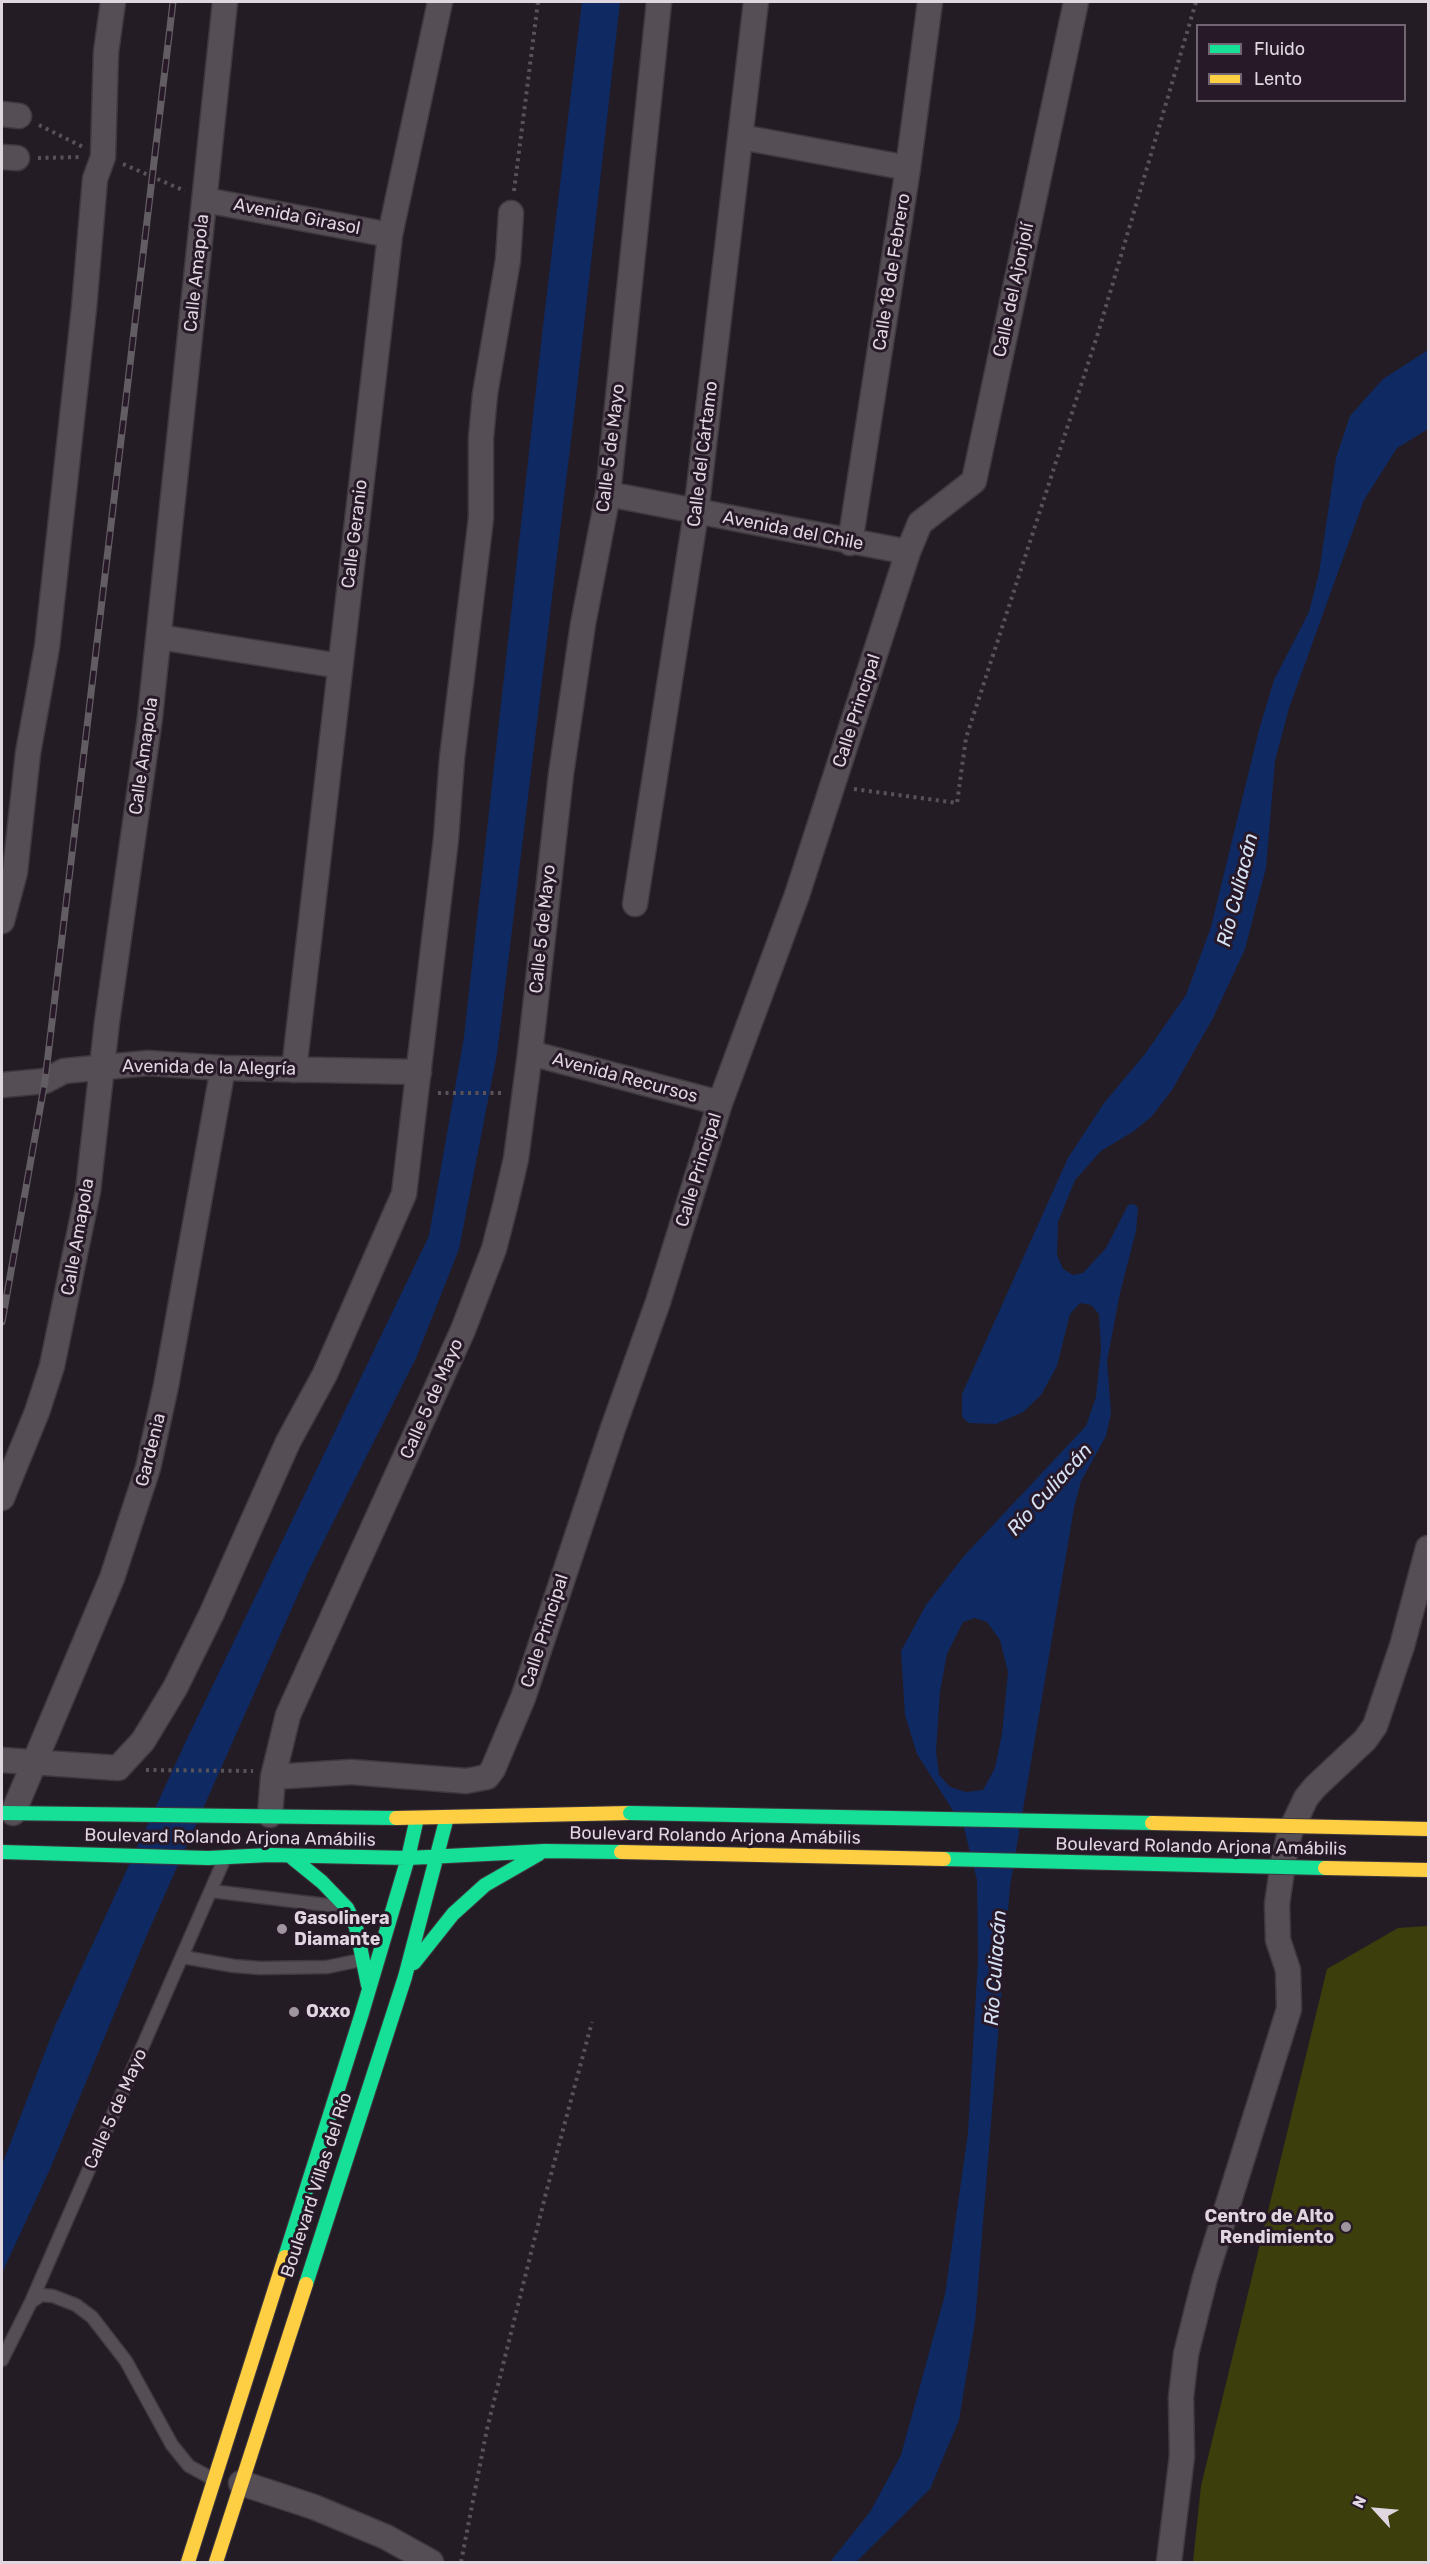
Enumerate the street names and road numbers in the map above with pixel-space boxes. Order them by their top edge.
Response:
street label: Calle 18 de Febrero [869,192,915,352]
street label: Avenida Girasol [232,194,362,240]
street label: Calle Amapola [180,213,214,333]
street label: Calle del Ajonjolí [989,221,1039,359]
street label: Calle del Cártamo [683,380,723,528]
street label: Calle 5 de Mayo [592,382,630,514]
street label: Calle Geranio [338,478,372,590]
street label: Avenida del Chile [721,507,865,555]
street label: Calle Principal [828,651,886,771]
street label: Calle Amapola [125,696,163,816]
street label: Calle 5 de Mayo [525,864,561,994]
street label: Avenida Recursos [550,1048,700,1108]
street label: Avenida de la Alegría [122,1056,296,1080]
street label: Calle Principal [671,1110,727,1230]
street label: Calle Amapola [57,1177,99,1297]
street label: Calle 5 de Mayo [396,1335,468,1463]
street label: Gardenia [131,1411,171,1489]
street label: Calle Principal [516,1571,574,1691]
street label: Boulevard Rolando Arjona Amábilis [569,1823,861,1849]
street label: Boulevard Rolando Arjona Amábilis [84,1825,376,1851]
street label: Boulevard Rolando Arjona Amábilis [1055,1834,1347,1860]
street label: Calle 5 de Mayo [80,2045,152,2173]
street label: Boulevard Villas del Río [277,2090,357,2280]

